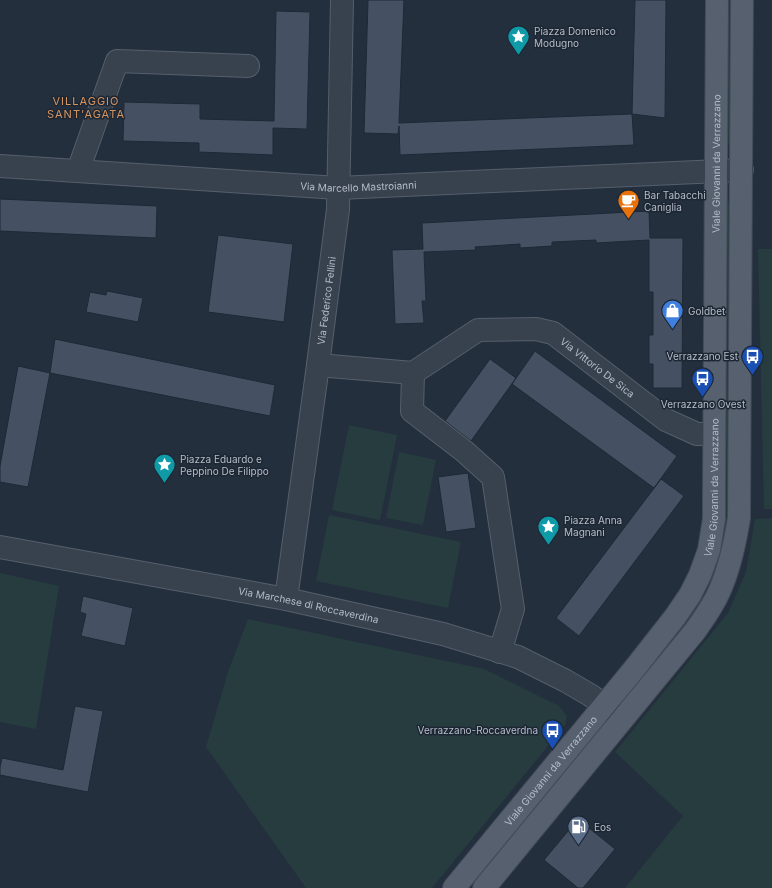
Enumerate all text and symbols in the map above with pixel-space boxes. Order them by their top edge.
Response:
place icon: Piazza Domenico Modugno [505,24,531,57]
place label: Piazza Domenico Modugno [534,25,616,49]
district label: VILLAGGIO SANT'AGATA [47,94,125,121]
street label: Viale Giovanni da Verrazzano [710,94,722,233]
street label: Via Marcello Mastroianni [300,179,417,194]
cafe icon: Bar Tabacchi Caniglia [616,188,642,221]
place label: Bar Tabacchi Caniglia [644,189,706,213]
street label: Via Federico Fellini [315,256,338,346]
shop icon: Goldbet [659,298,685,331]
place label: Goldbet [688,305,726,317]
street label: Via Vittorio De Sica [558,335,637,400]
bus stop icon: Verrazzano Est [740,343,766,376]
place label: Verrazzano Est [667,350,739,362]
bus stop icon: Verrazzano Ovest [690,365,716,398]
place label: Verrazzano Ovest [661,398,746,410]
street label: Viale Giovanni da Verrazzano [701,418,720,558]
place icon: Piazza Eduardo e Peppino De Filippo [152,452,178,485]
place label: Piazza Eduardo e Peppino De Filippo [180,453,269,477]
place icon: Piazza Anna Magnani [536,513,562,546]
place label: Piazza Anna Magnani [564,514,622,538]
street label: Via Marchese di Roccaverdina [237,584,380,625]
street label: Viale Giovanni da Verrazzano [502,713,599,828]
bus stop icon: Verrazzano-Roccaverdna [540,717,566,750]
place label: Verrazzano-Roccaverdna [418,724,538,736]
fuel station icon: Eos [566,814,592,847]
place label: Eos [594,821,611,833]

